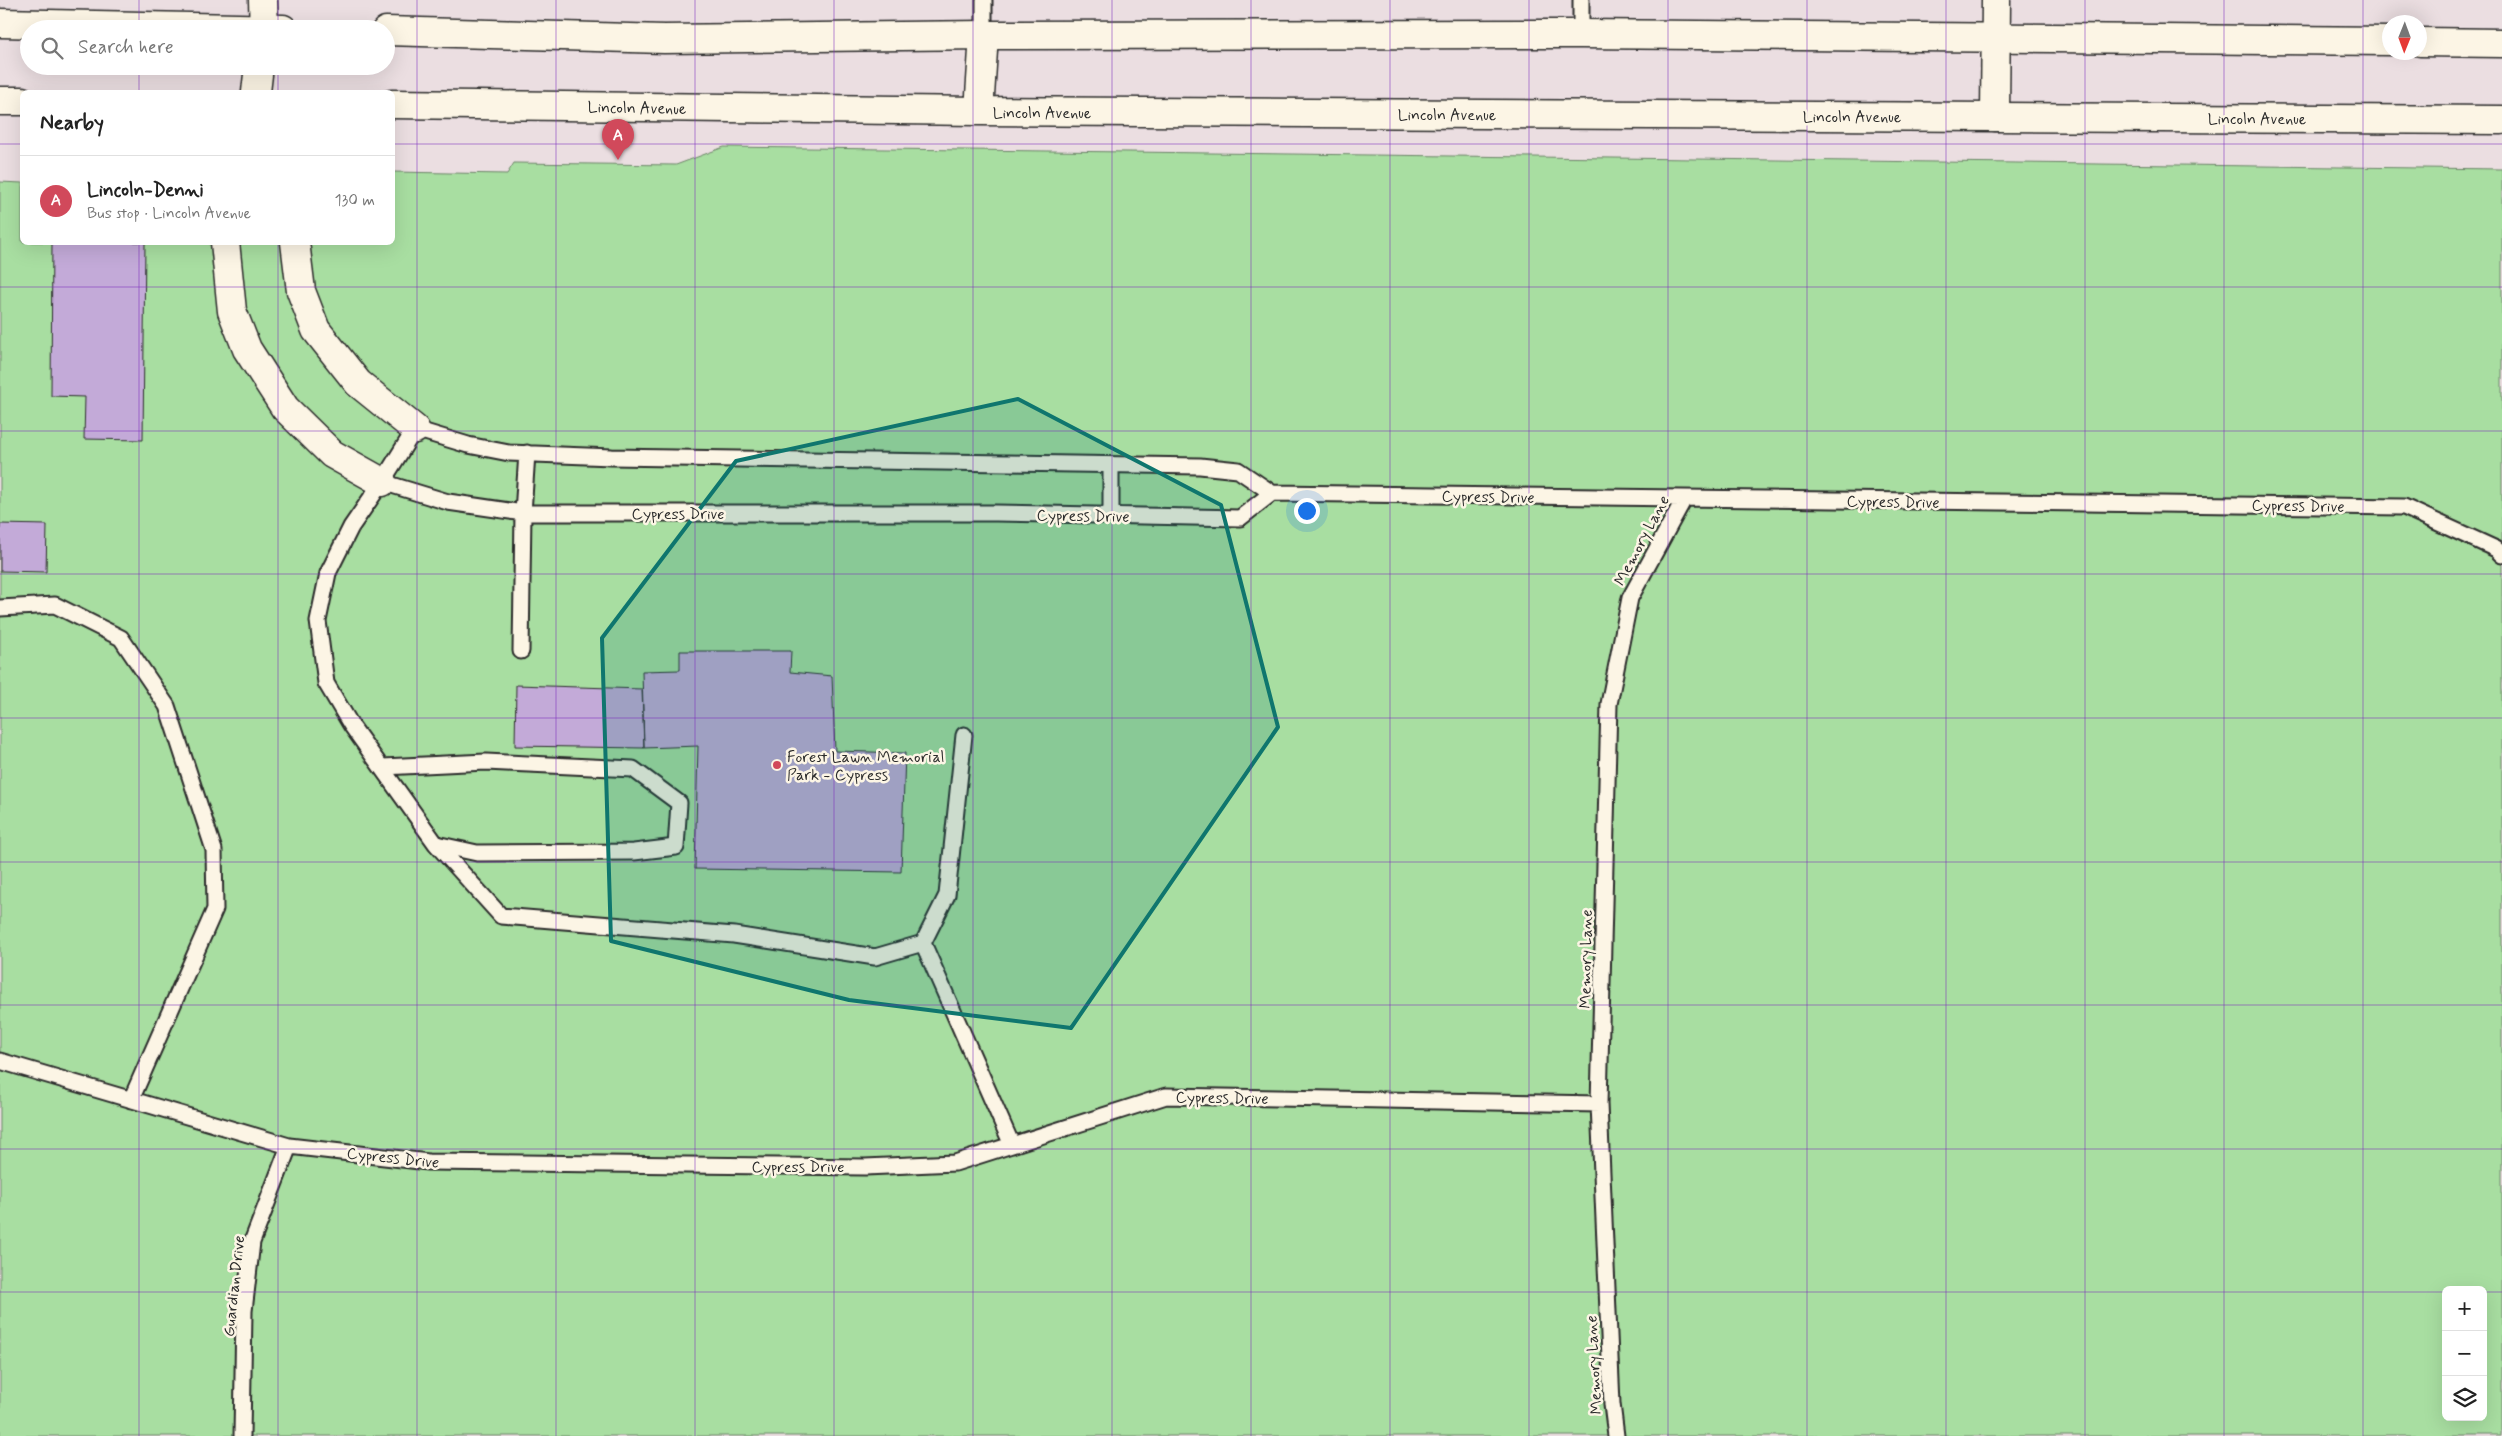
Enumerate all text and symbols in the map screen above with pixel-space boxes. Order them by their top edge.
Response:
north arrow [2382,15,2427,60]
search box [20,20,395,75]
icon: search [38,34,66,62]
text: Search here [78,35,174,60]
street label: Lincoln Avenue [587,97,687,120]
street label: Lincoln Avenue [993,103,1092,124]
street label: Lincoln Avenue [1398,105,1497,126]
street label: Lincoln Avenue [1803,107,1902,128]
text: Nearby [40,109,104,137]
street label: Lincoln Avenue [2208,109,2307,130]
pin: A [602,119,634,160]
text: Lincoln-Denni [87,178,204,203]
text: A [51,190,61,211]
text: 130 m [334,190,375,211]
text: Bus stop · Lincoln Avenue [87,203,251,224]
street label: Cypress Drive [1441,486,1535,509]
street label: Cypress Drive [1846,491,1940,514]
street label: Memory Lane [1610,492,1675,589]
street label: Cypress Drive [2251,495,2345,518]
your location [1294,498,1320,524]
street label: Cypress Drive [632,504,724,525]
street label: Cypress Drive [1036,505,1130,528]
place label: Forest Lawn Memorial Park - Cypress [787,747,945,786]
marker: Forest Lawn Memorial Park - Cypress [771,759,783,771]
street label: Memory Lane [1575,909,1598,1009]
street label: Cypress Drive [1175,1087,1269,1110]
street label: Cypress Drive [346,1143,440,1174]
street label: Cypress Drive [752,1157,844,1178]
street label: Guardian Drive [219,1235,250,1338]
map controls [2442,1286,2487,1421]
button: + [2442,1286,2487,1331]
street label: Memory Lane [1581,1315,1608,1415]
button: − [2442,1331,2487,1376]
button: layers [2442,1376,2487,1421]

